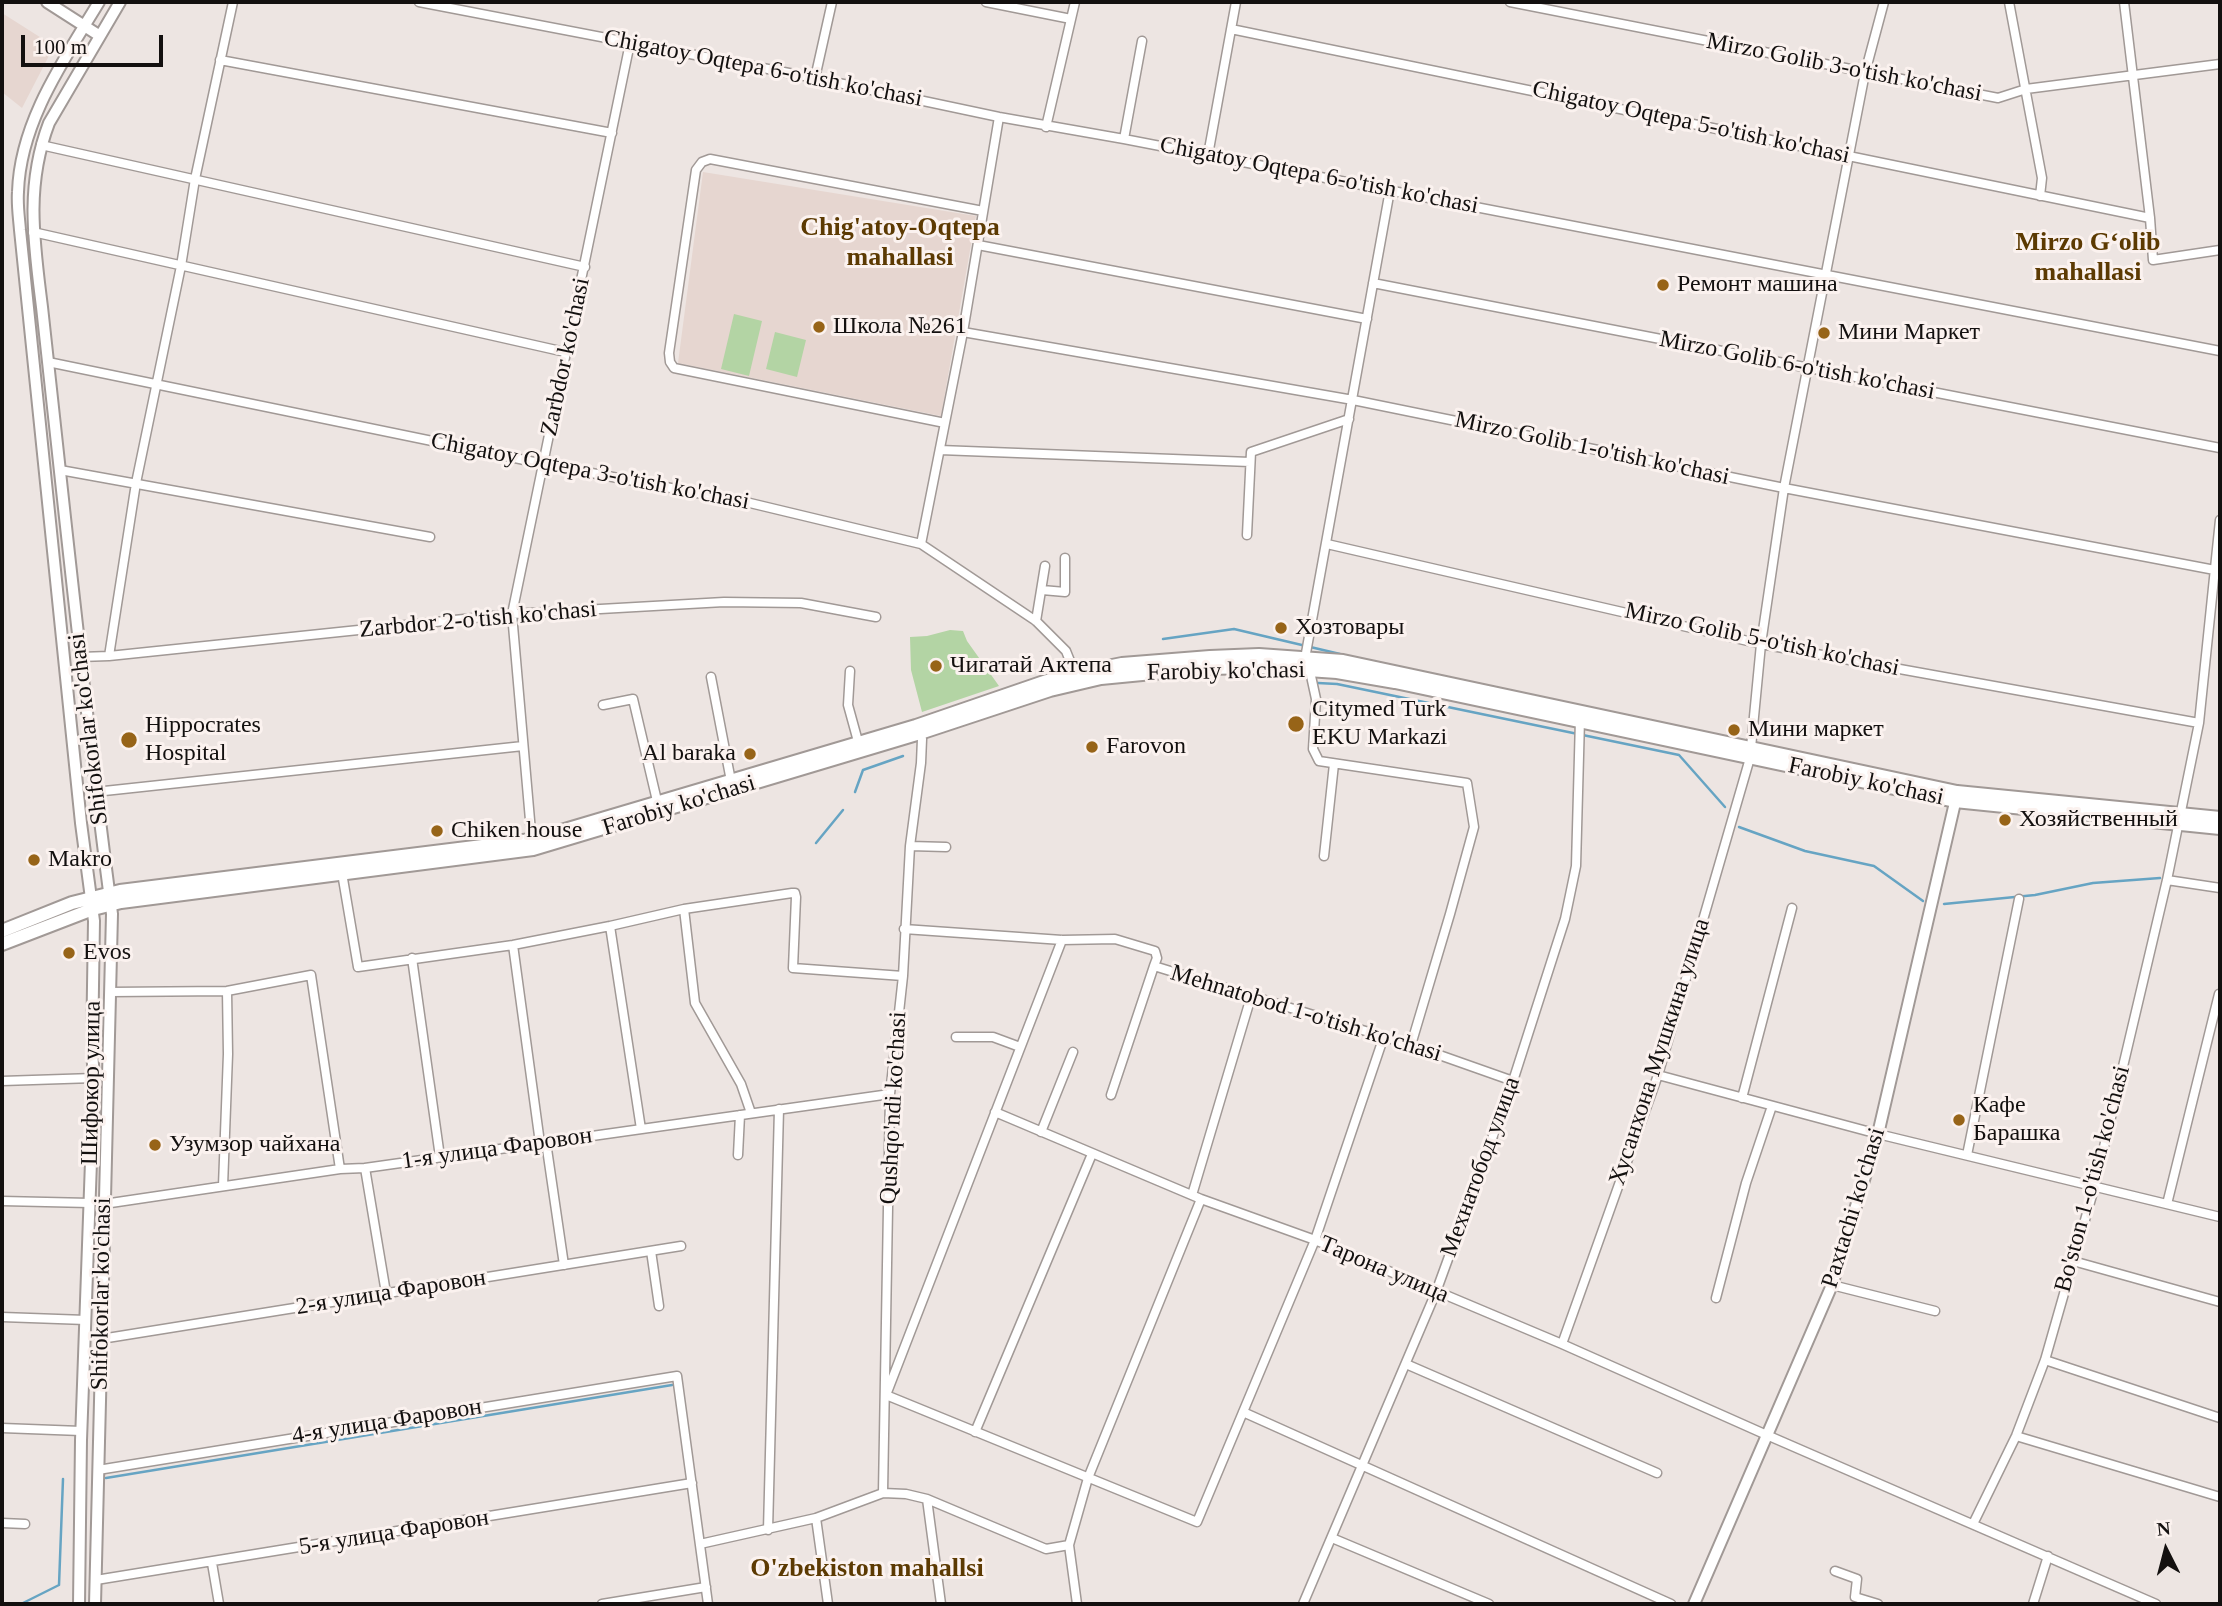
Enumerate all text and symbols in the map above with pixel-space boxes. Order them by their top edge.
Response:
scale bar [24,21,166,65]
street label: Chigatoy Oqtepa 6-o'tish ko'chasi [601,24,925,114]
street label: Mirzo Golib 3-o'tish ko'chasi [1704,27,1984,109]
text: 100 m [34,35,87,59]
street label: Chigatoy Oqtepa 5-o'tish ko'chasi [1530,75,1852,171]
street label: Chigatoy Oqtepa 6-o'tish ko'chasi [1157,131,1481,221]
district label: Chig'atoy-Oqtepa mahallasi [800,212,1000,274]
district label: Mirzo Gʻolib mahallasi [2015,227,2161,288]
place label: Ремонт машина [1677,271,1838,299]
street label: Zarbdor ko'chasi [535,275,597,439]
marker: Ремонт машина [1655,277,1671,293]
place label: Школа №261 [833,313,967,341]
marker: Школа №261 [811,319,827,335]
place label: Мини Маркет [1838,319,1980,347]
street label: Mirzo Golib 6-o'tish ko'chasi [1657,325,1937,407]
marker: Мини Маркет [1816,325,1832,341]
street label: Mirzo Golib 1-o'tish ko'chasi [1452,406,1732,492]
street label: Chigatoy Oqtepa 3-o'tish ko'chasi [428,427,752,517]
street label: Zarbdor 2-o'tish ko'chasi [358,595,598,645]
street label: Mirzo Golib 5-o'tish ko'chasi [1622,597,1902,683]
place label: Хозтовары [1295,614,1404,642]
marker: Хозтовары [1273,620,1289,636]
street label: Shifokorlar ko'chasi [63,631,115,827]
place label: Чигатай Актепа [950,652,1112,680]
street label: Farobiy ko'chasi [1147,656,1305,688]
marker: Чигатай Актепа [928,658,944,674]
place label: Citymed Turk EKU Markazi [1312,696,1447,752]
place label: Hippocrates Hospital [145,712,261,768]
marker: Citymed Turk EKU Markazi [1286,714,1306,734]
place label: Мини маркет [1748,716,1884,744]
marker: Мини маркет [1726,722,1742,738]
marker: Hippocrates Hospital [119,730,139,750]
place label: Farovon [1106,733,1186,761]
marker: Farovon [1084,739,1100,755]
place label: Al baraka [642,740,736,768]
marker: Al baraka [742,746,758,762]
street label: Farobiy ko'chasi [1786,751,1946,813]
street label: Farobiy ko'chasi [599,769,759,843]
place label: Хозяйственный [2019,806,2178,834]
marker: Хозяйственный [1997,812,2013,828]
place label: Chiken house [451,817,582,845]
marker: Chiken house [429,823,445,839]
place label: Makro [48,846,112,874]
marker: Makro [26,852,42,868]
street label: Хусанхона Мушкина улица [1603,915,1717,1189]
place label: Evos [83,939,131,967]
marker: Evos [61,945,77,961]
street label: Mehnatobod 1-o'tish ko'chasi [1167,959,1445,1069]
street label: Шифокор улица [76,1001,108,1165]
street label: Qushqo'ndi ko'chasi [875,1011,913,1205]
street label: Bo'ston 1-o'tish ko'chasi [2049,1063,2137,1295]
street label: Мехнатобод улица [1435,1073,1527,1261]
place label: Кафе Барашка [1973,1092,2061,1148]
marker: Кафе Барашка [1951,1112,1967,1128]
street label: 1-я улица Фаровон [400,1121,594,1177]
street label: Paxtachi ko'chasi [1816,1124,1892,1292]
place label: Узумзор чайхана [169,1131,340,1159]
marker: Узумзор чайхана [147,1137,163,1153]
street label: Shifokorlar ko'chasi [86,1197,118,1391]
street label: Тарона улица [1315,1230,1453,1310]
street label: 2-я улица Фаровон [294,1264,488,1322]
street label: 4-я улица Фаровон [290,1393,484,1451]
street label: 5-я улица Фаровон [297,1504,491,1562]
north arrow [2131,1515,2201,1585]
text: N [2156,1517,2172,1540]
district label: O'zbekiston mahallsi [750,1553,984,1585]

